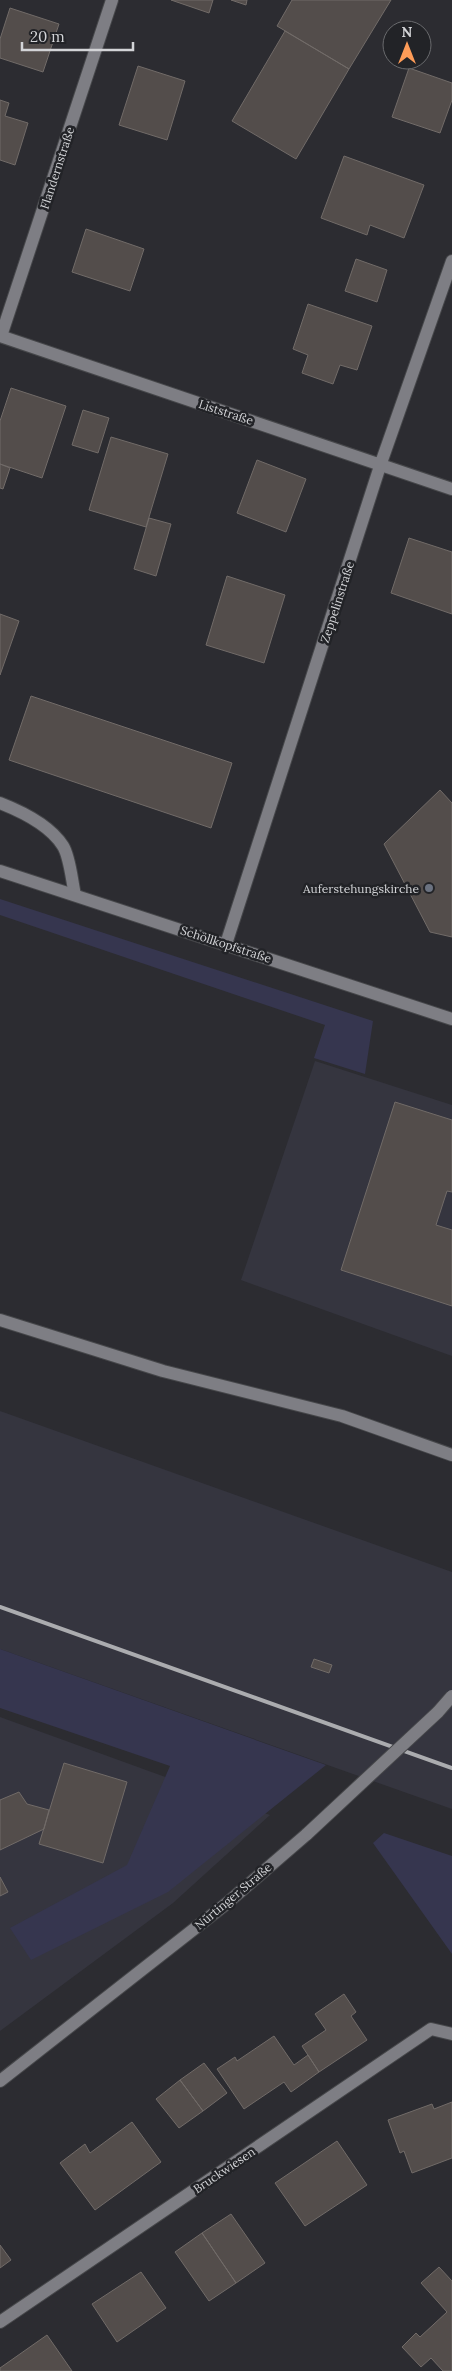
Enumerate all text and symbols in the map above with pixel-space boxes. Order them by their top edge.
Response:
scale bar [22,20,134,52]
north arrow [382,20,432,70]
text: N [402,23,413,41]
text: 20 m [30,27,65,46]
street label: Flandernstraße [37,124,78,211]
street label: Liststraße [197,396,256,428]
street label: Zeppelinstraße [317,559,357,645]
place label: Auferstehungskirche [302,881,419,896]
marker: Auferstehungskirche [423,882,435,894]
street label: Schöllkopfstraße [179,922,274,966]
street label: Nürtinger Straße [192,1859,275,1933]
street label: Bruckwiesen [190,2144,258,2196]

